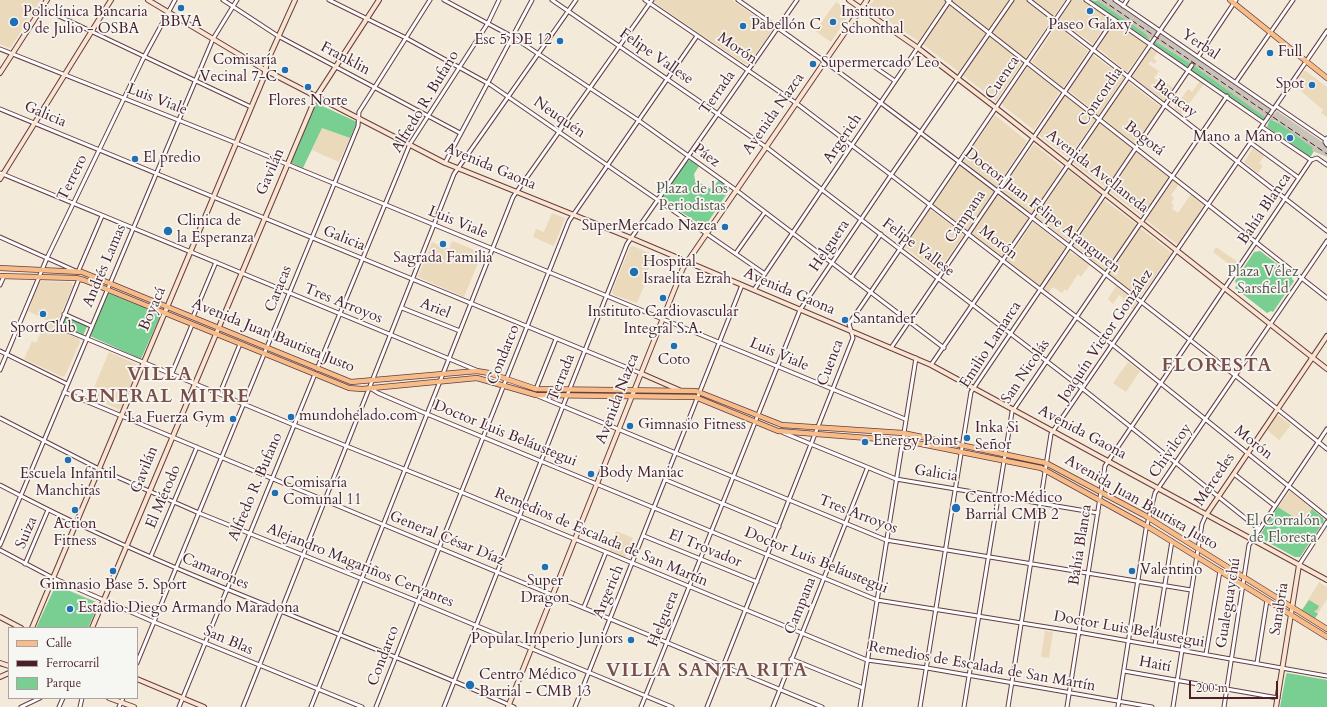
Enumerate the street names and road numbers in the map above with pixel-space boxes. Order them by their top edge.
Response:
street label: Felipe Vallese [616,25,696,89]
street label: Yerbal [1178,26,1222,64]
street label: Morón [714,29,760,69]
street label: Franklin [317,38,373,80]
street label: Alfredo R. Bufano [388,48,464,156]
street label: Cuenca [982,53,1024,103]
street label: Concordia [1075,64,1127,130]
street label: Terrada [696,67,740,119]
street label: Avenida Nazca [739,70,809,158]
street label: Bacacay [1149,76,1201,122]
street label: Luis Viale [124,80,190,120]
street label: Neuquén [529,94,589,142]
street label: Galicia [21,98,69,132]
street label: Argerich [820,111,866,167]
street label: Bogotá [1120,118,1168,160]
street label: Avenida Avellaneda [1042,126,1152,218]
street label: Avenida Gaona [441,140,539,194]
street label: Páez [689,140,723,172]
street label: Doctor Juan Felipe Aranguren [961,145,1123,277]
street label: Gavilán [253,146,289,198]
street label: Terrero [54,152,92,204]
street label: Bahía Blanca [1235,170,1295,248]
street label: Campana [942,187,990,247]
street label: Luis Viale [425,203,491,243]
street label: Felipe Vallese [878,215,958,281]
street label: Helguera [806,217,854,275]
street label: Andrés Lamas [79,222,131,310]
street label: Galicia [320,222,368,256]
street label: Morón [975,222,1021,264]
street label: Caracas [262,263,296,315]
street label: Avenida Gaona [740,265,838,319]
street label: Joaquín Victor González [1055,266,1157,406]
street label: Tres Arroyos [301,280,385,328]
street label: Boyacá [136,284,170,334]
street label: Avenida Juan Bautista Justo [189,295,357,377]
street label: Ariel [417,295,453,323]
street label: Emilio Lamarca [956,298,1026,392]
street label: Condarco [484,322,524,388]
street label: Luis Viale [747,334,811,376]
street label: San Nicolás [998,336,1054,408]
street label: Cuenca [814,337,848,389]
street label: Avenida Nazca [592,351,644,447]
street label: Terrada [544,352,580,404]
street label: Doctor Luis Beláustegui [431,397,579,471]
street label: Avenida Gaona [1035,402,1129,464]
street label: Chivilcoy [1146,420,1196,482]
street label: Morón [1230,422,1276,464]
street label: Alfredo R. Bufano [225,430,287,544]
street label: Gavilán [127,444,163,496]
street label: Mercedes [1191,450,1239,510]
street label: Avenida Juan Bautista Justo [1061,452,1221,554]
street label: Galicia [913,462,959,486]
street label: El Método [143,463,185,531]
street label: Remedios de Escalada de San Martín [492,485,710,591]
street label: Tres Arroyos [816,492,900,538]
street label: Bahía Blanca [1066,503,1096,587]
street label: General César Díaz [387,508,507,570]
street label: Suiza [12,514,42,552]
street label: Alejandro Magariños Cervantes [264,520,456,612]
street label: Doctor Luis Beláustegui [742,524,890,598]
street label: El Trovador [666,526,744,572]
street label: Camarones [179,550,251,594]
street label: Gualeguaychú [1213,556,1245,650]
street label: Argerich [590,563,628,621]
street label: Campana [781,575,821,637]
street label: Sanabria [1267,581,1293,637]
street label: Helguera [645,588,683,650]
street label: Doctor Luis Beláustegui [1052,608,1206,652]
street label: San Blas [201,623,255,659]
street label: Condarco [364,623,404,689]
street label: Remedios de Escalada de San Martín [867,638,1097,696]
street label: Haití [1138,653,1172,677]

